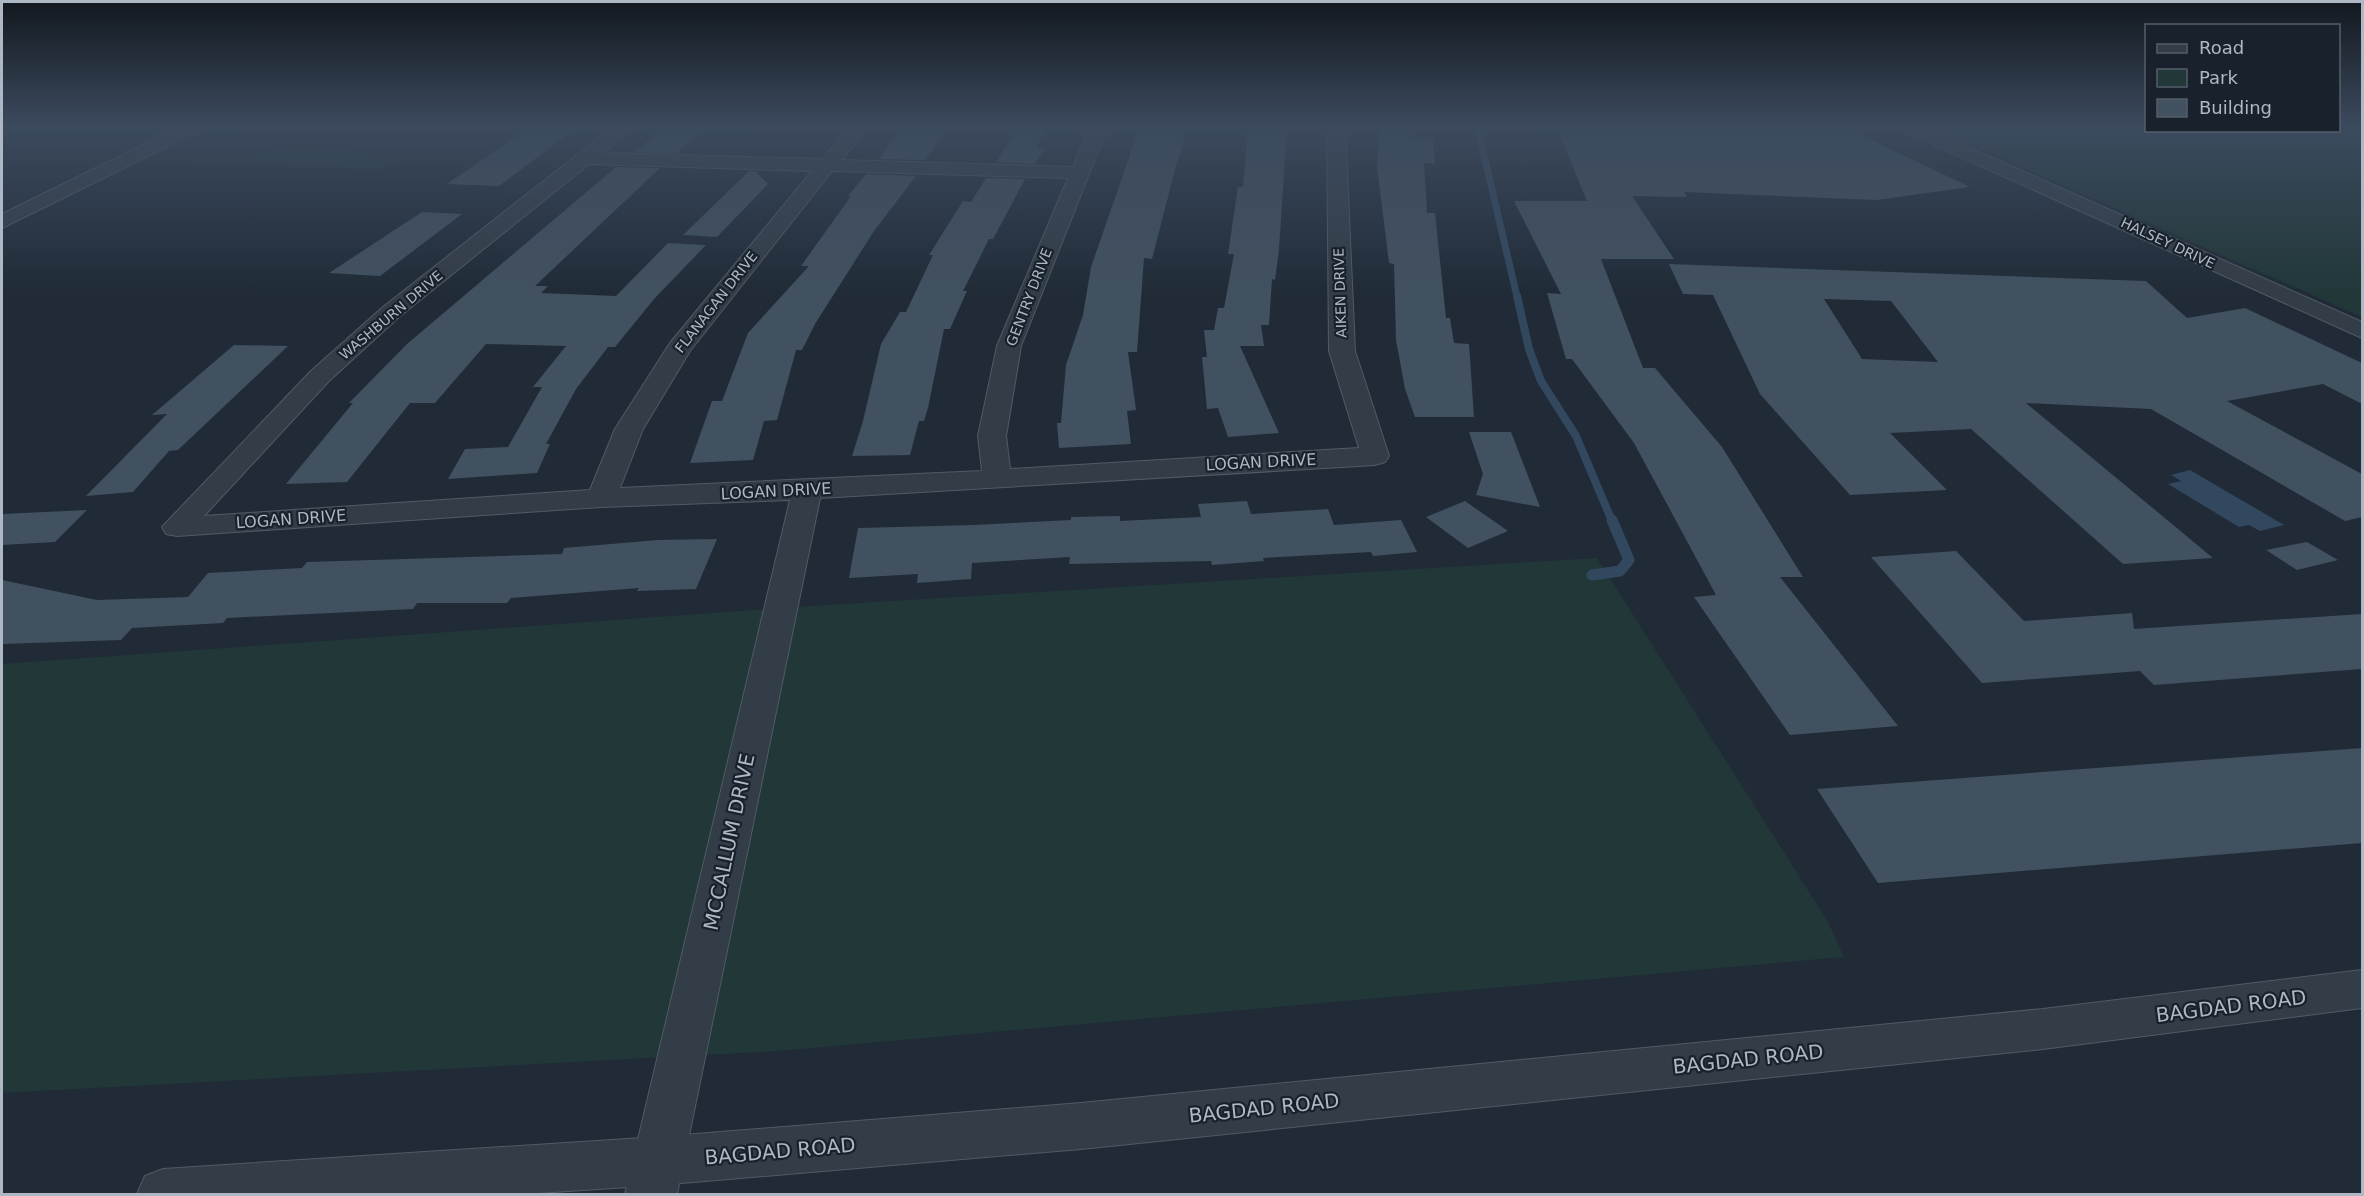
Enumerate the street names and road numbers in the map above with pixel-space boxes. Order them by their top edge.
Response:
street label: HALSEY DRIVE [2119,214,2217,272]
street label: GENTRY DRIVE [1003,246,1055,348]
street label: FLANAGAN DRIVE [672,248,760,356]
street label: AIKEN DRIVE [1330,248,1350,338]
street label: WASHBURN DRIVE [336,267,446,363]
street label: LOGAN DRIVE [1205,450,1317,474]
street label: LOGAN DRIVE [720,479,832,503]
street label: LOGAN DRIVE [235,506,347,532]
street label: MCCALLUM DRIVE [699,752,759,932]
street label: BAGDAD ROAD [2154,985,2308,1027]
street label: BAGDAD ROAD [1671,1039,1825,1079]
street label: BAGDAD ROAD [1187,1088,1341,1128]
street label: BAGDAD ROAD [704,1132,856,1170]

